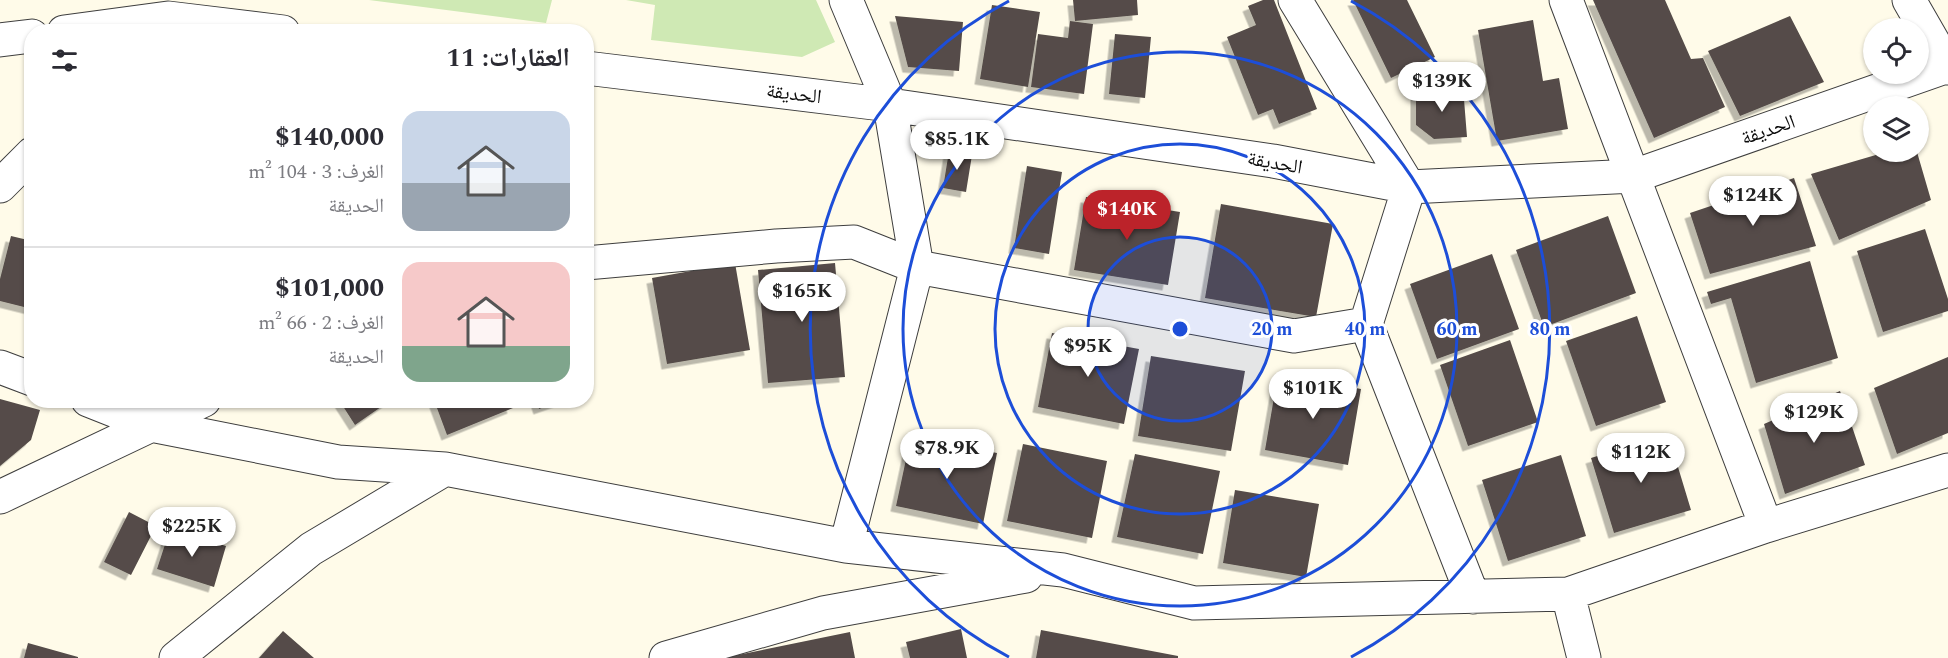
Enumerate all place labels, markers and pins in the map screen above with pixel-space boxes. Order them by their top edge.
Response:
pin: $139K [1400,62,1484,113]
pin: $85.1K [908,120,1006,171]
pin: $124K [1711,176,1795,227]
pin: $140K [1085,190,1169,241]
pin: $165K [760,272,844,323]
centre of rings [1170,319,1190,339]
pin: $95K [1052,327,1124,378]
pin: $101K [1271,369,1355,420]
pin: $129K [1772,393,1856,444]
pin: $78.9K [898,429,996,480]
pin: $112K [1599,433,1683,484]
pin: $225K [150,507,234,558]

